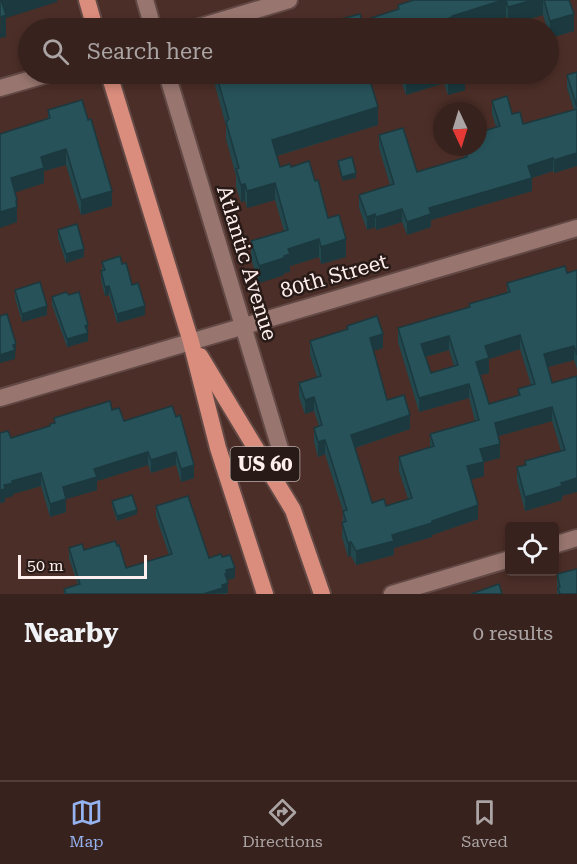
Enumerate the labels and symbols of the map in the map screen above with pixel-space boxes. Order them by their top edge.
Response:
north arrow [433,102,487,156]
street label: Atlantic Avenue [212,183,282,343]
street label: 80th Street [278,249,391,303]
road number: US 60 [230,447,300,481]
scale bar [18,552,147,580]

